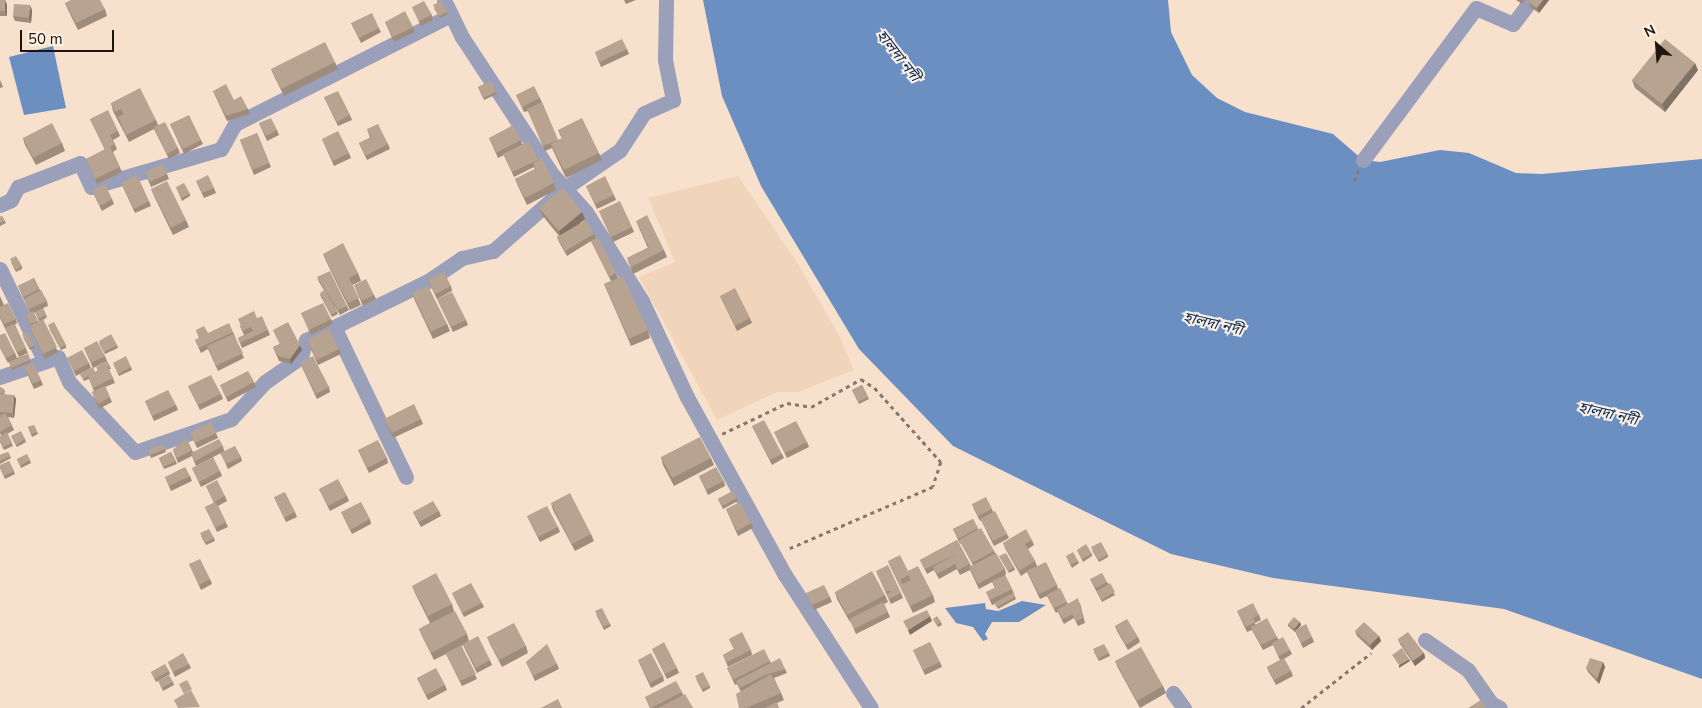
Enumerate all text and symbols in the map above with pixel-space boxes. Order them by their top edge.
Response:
scale bar [22,20,116,52]
north arrow [1632,20,1682,70]
text: N [1641,20,1659,42]
water label: হালদা নদী [872,27,924,85]
text: 50 m [28,29,63,49]
water label: হালদা নদী [1182,308,1244,340]
water label: হালদা নদী [1577,398,1639,430]

